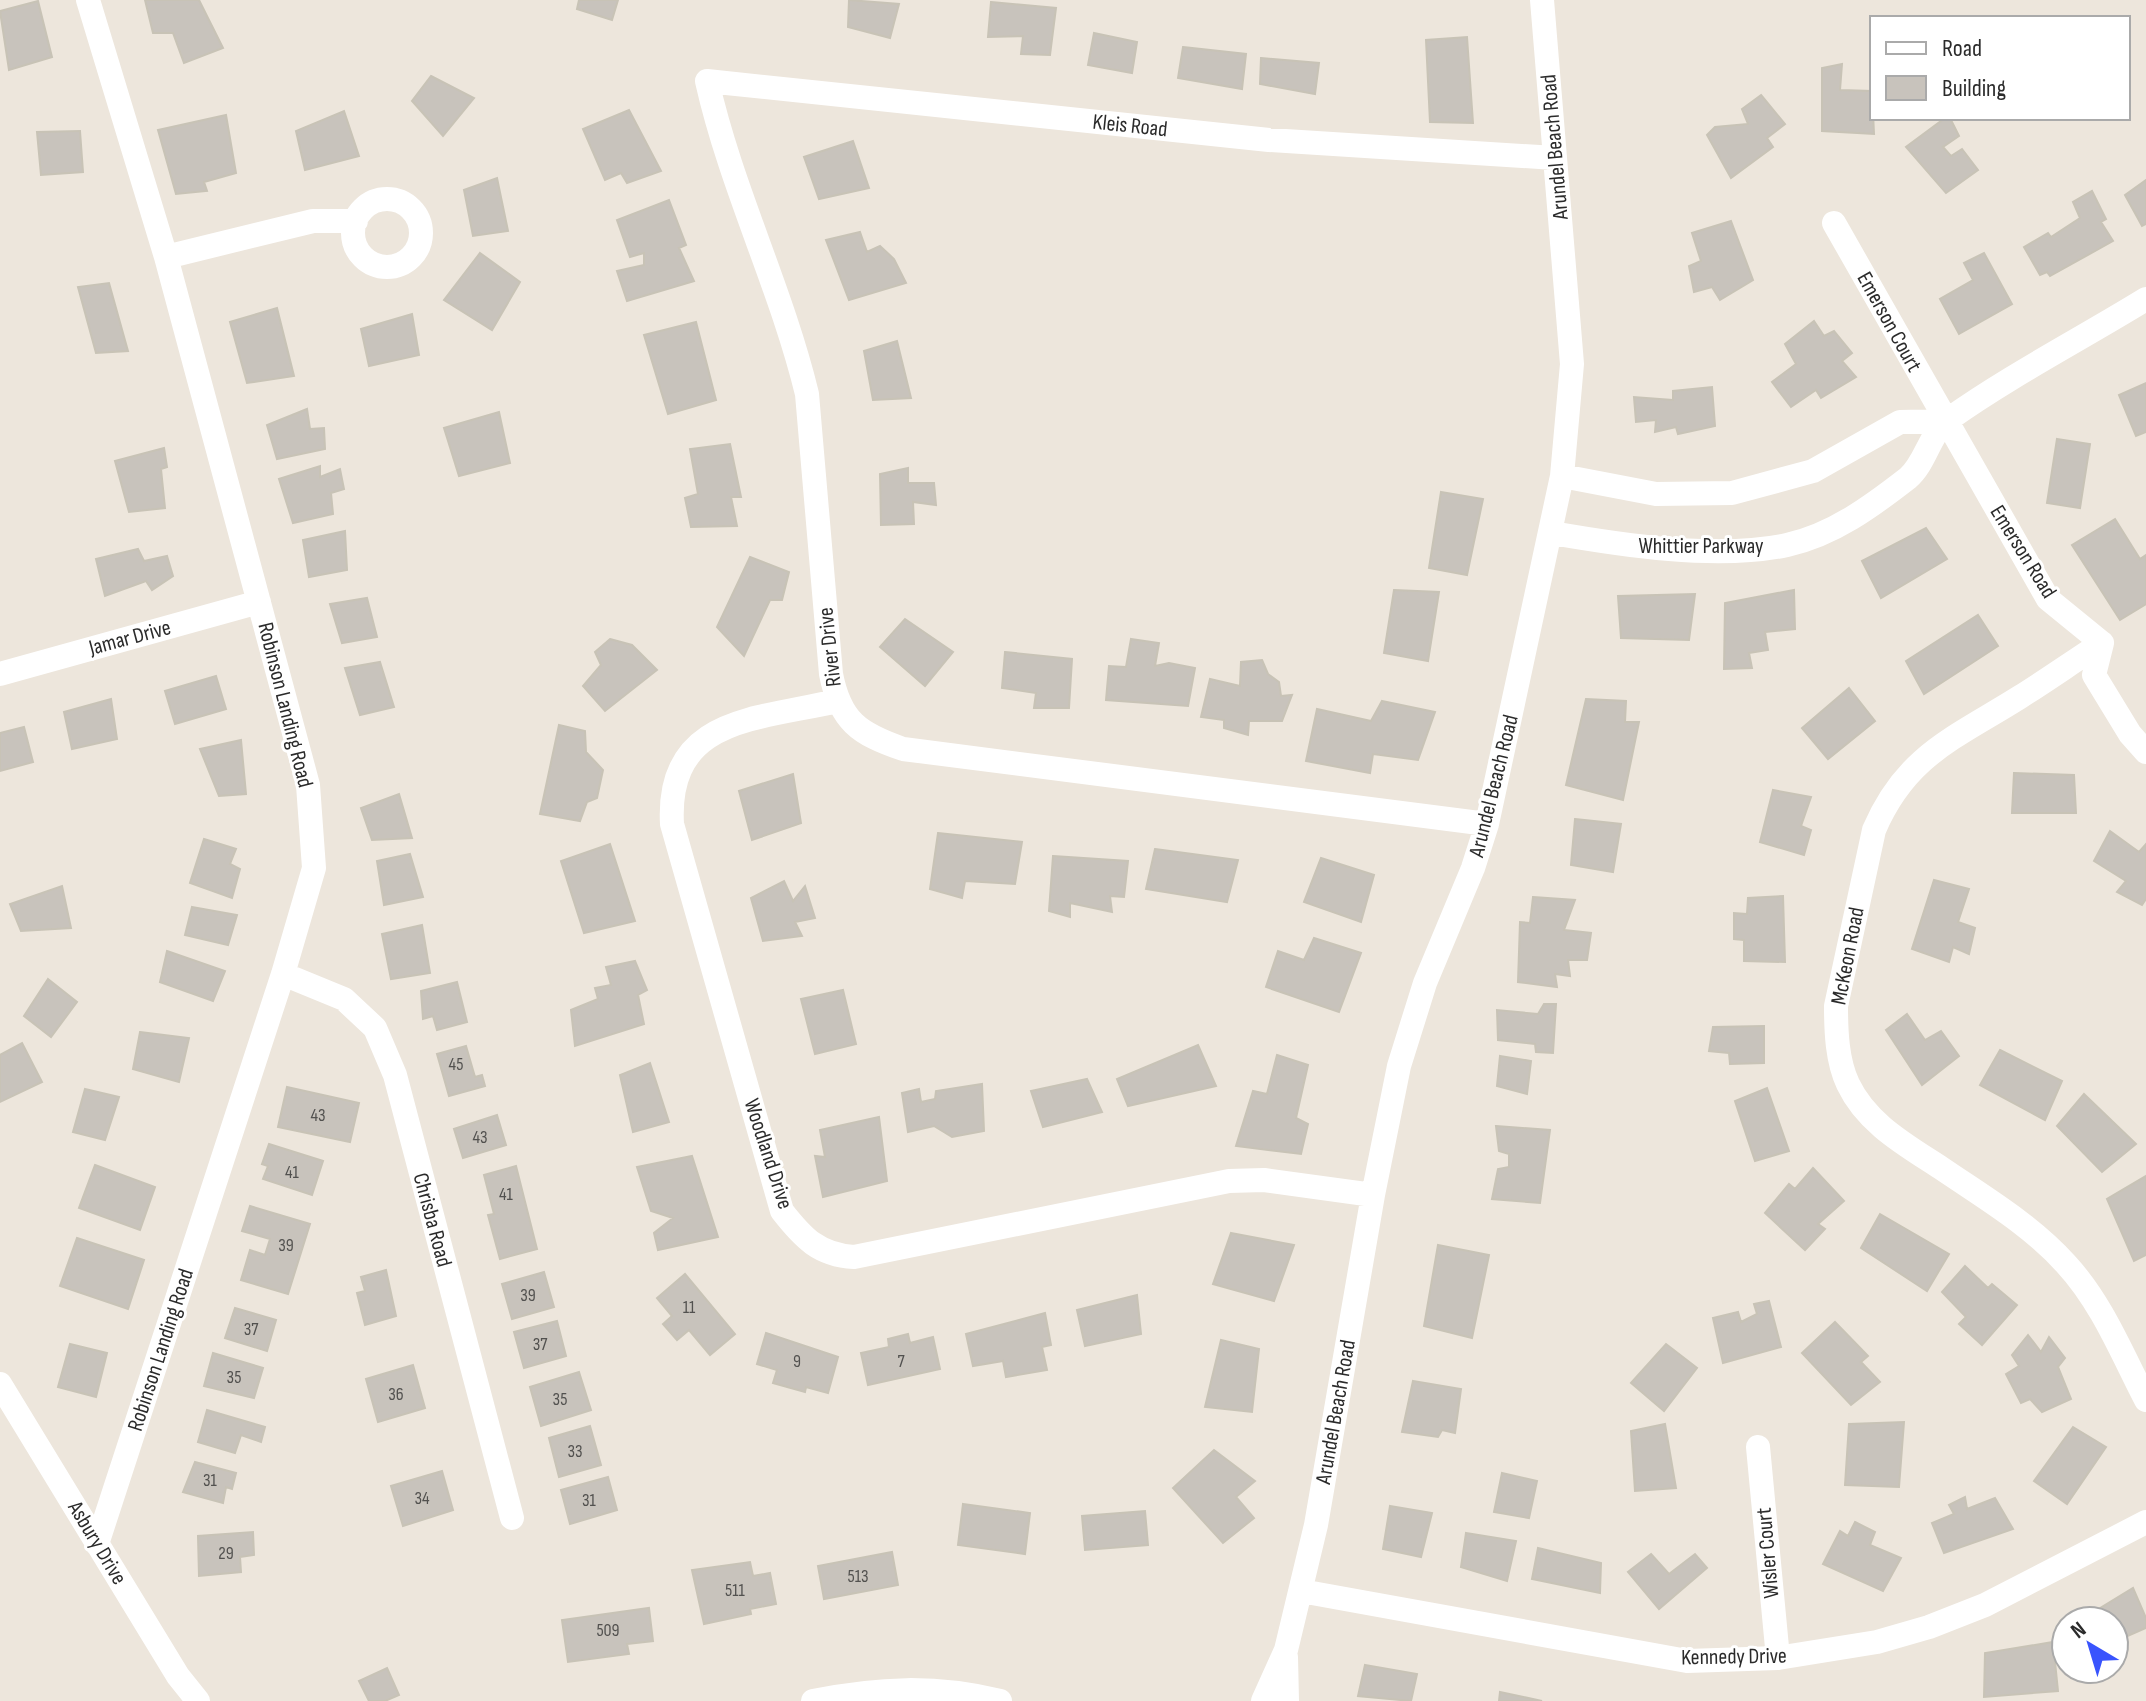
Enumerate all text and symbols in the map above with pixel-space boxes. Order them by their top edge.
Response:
legend [1870,16,2130,120]
text: Road [1942,34,1982,63]
street label: Arundel Beach Road [1535,73,1575,222]
text: Building [1942,74,2006,103]
street label: Kleis Road [1091,109,1169,143]
street label: Emerson Court [1851,267,1928,377]
street label: Emerson Road [1984,500,2062,604]
street label: Whittier Parkway [1638,533,1764,560]
street label: River Drive [812,606,848,688]
street label: Jamar Drive [85,614,174,662]
street label: Robinson Landing Road [251,620,319,790]
street label: Arundel Beach Road [1463,712,1525,861]
street label: McKeon Road [1825,905,1871,1007]
house number: 45 [449,1054,463,1075]
street label: Woodland Drive [737,1095,799,1213]
house number: 43 [310,1105,326,1126]
house number: 43 [472,1127,488,1148]
house number: 41 [285,1162,300,1183]
street label: Chrisba Road [407,1170,457,1270]
house number: 41 [499,1184,514,1205]
house number: 39 [278,1235,294,1256]
street label: Robinson Landing Road [122,1265,200,1435]
house number: 39 [520,1285,536,1306]
house number: 11 [683,1297,696,1318]
house number: 37 [244,1319,259,1340]
house number: 37 [533,1334,548,1355]
street label: Arundel Beach Road [1310,1338,1362,1487]
house number: 9 [793,1351,801,1372]
house number: 7 [897,1351,905,1372]
house number: 35 [227,1367,241,1388]
house number: 36 [388,1384,404,1405]
house number: 35 [553,1389,567,1410]
house number: 33 [567,1441,583,1462]
house number: 31 [203,1470,218,1491]
house number: 34 [414,1488,430,1509]
house number: 31 [582,1490,597,1511]
street label: Asbury Drive [61,1495,132,1590]
street label: Wisler Court [1751,1506,1785,1600]
house number: 29 [218,1543,234,1564]
house number: 513 [847,1566,869,1587]
house number: 511 [725,1580,746,1601]
north arrow [2050,1605,2130,1685]
text: N [2066,1616,2092,1645]
house number: 509 [596,1620,620,1641]
street label: Kennedy Drive [1681,1643,1787,1671]

